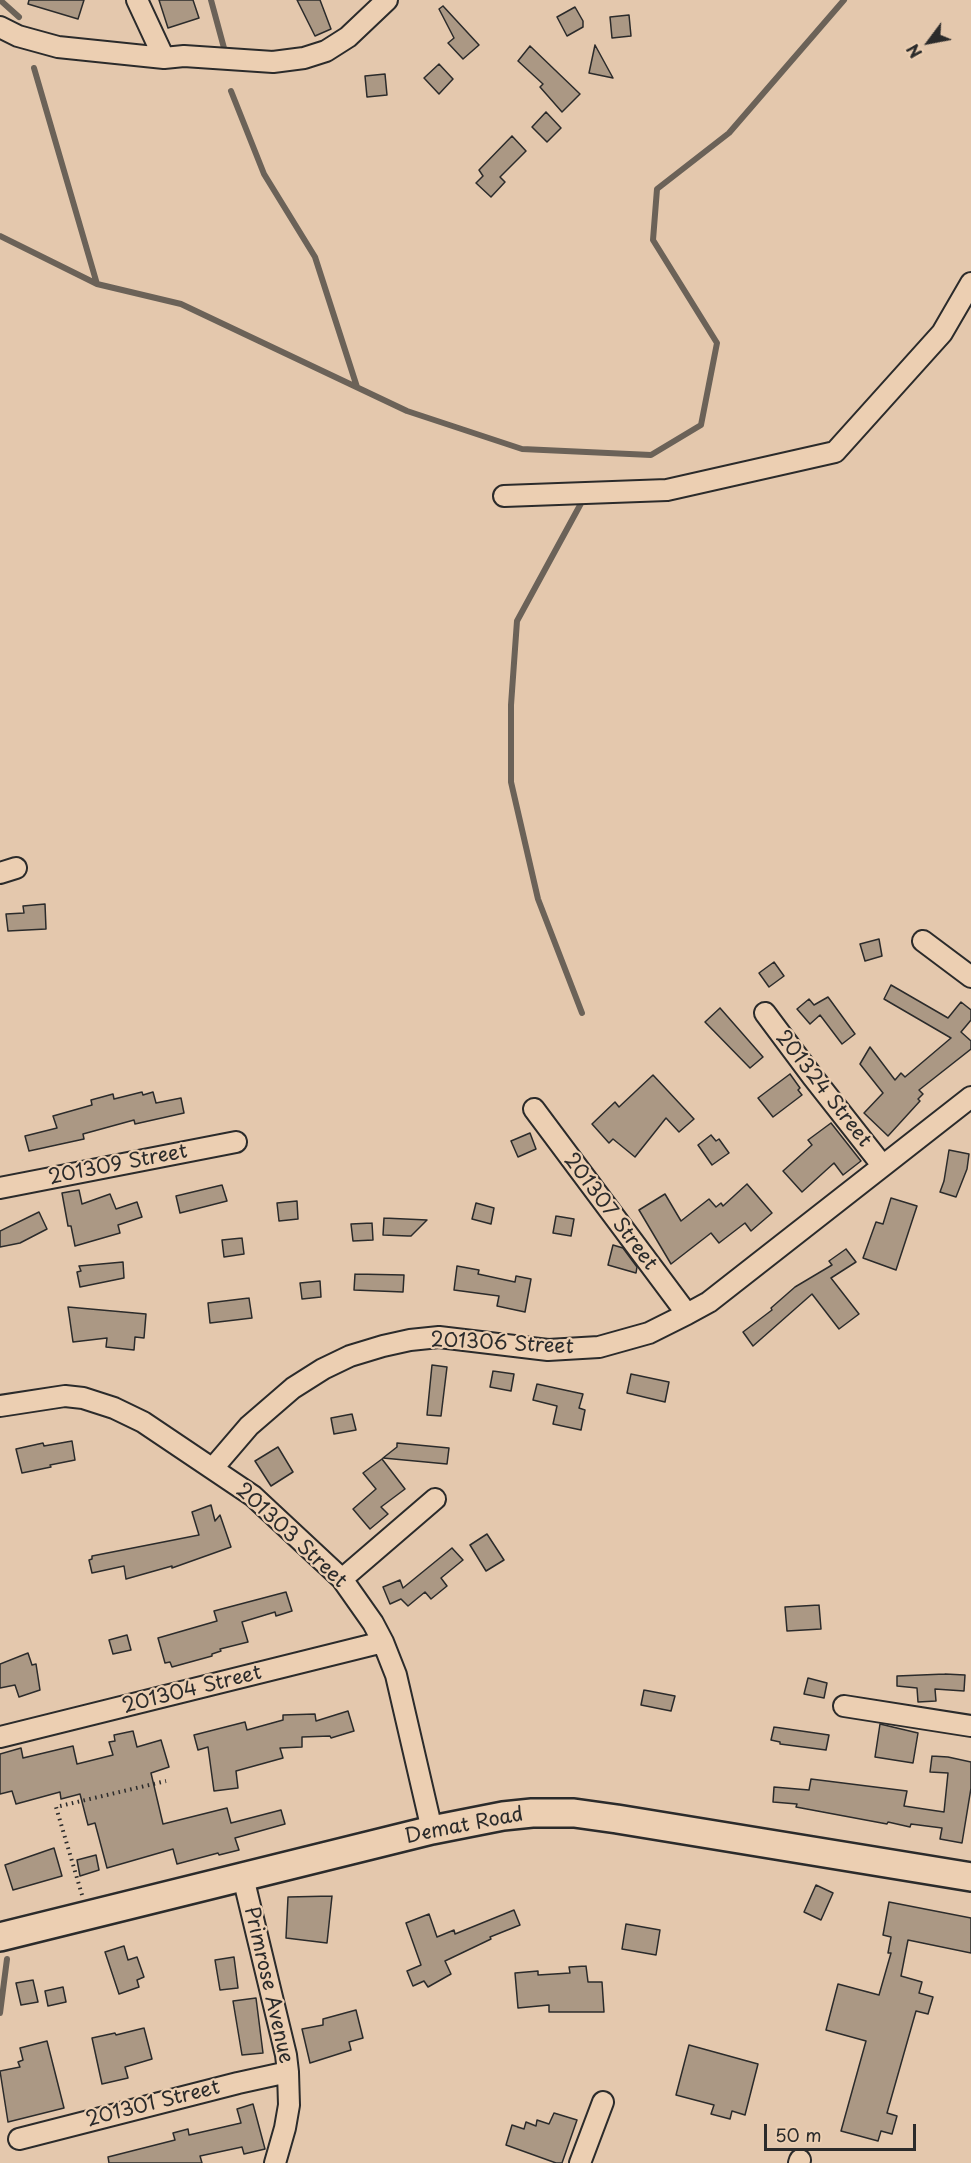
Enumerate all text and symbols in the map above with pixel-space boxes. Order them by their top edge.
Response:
north arrow [899,12,959,72]
text: N [900,40,927,63]
street label: 201324 Street [770,1026,876,1152]
street label: 201309 Street [46,1140,190,1190]
street label: 201307 Street [558,1149,662,1275]
street label: 201306 Street [430,1328,574,1360]
street label: 201303 Street [231,1479,351,1593]
street label: 201304 Street [120,1661,264,1719]
street label: Demat Road [403,1803,525,1849]
street label: Primrose Avenue [238,1904,298,2066]
street label: 201301 Street [84,2076,222,2132]
scale bar [767,2112,918,2150]
text: 50 m [775,2121,822,2148]

